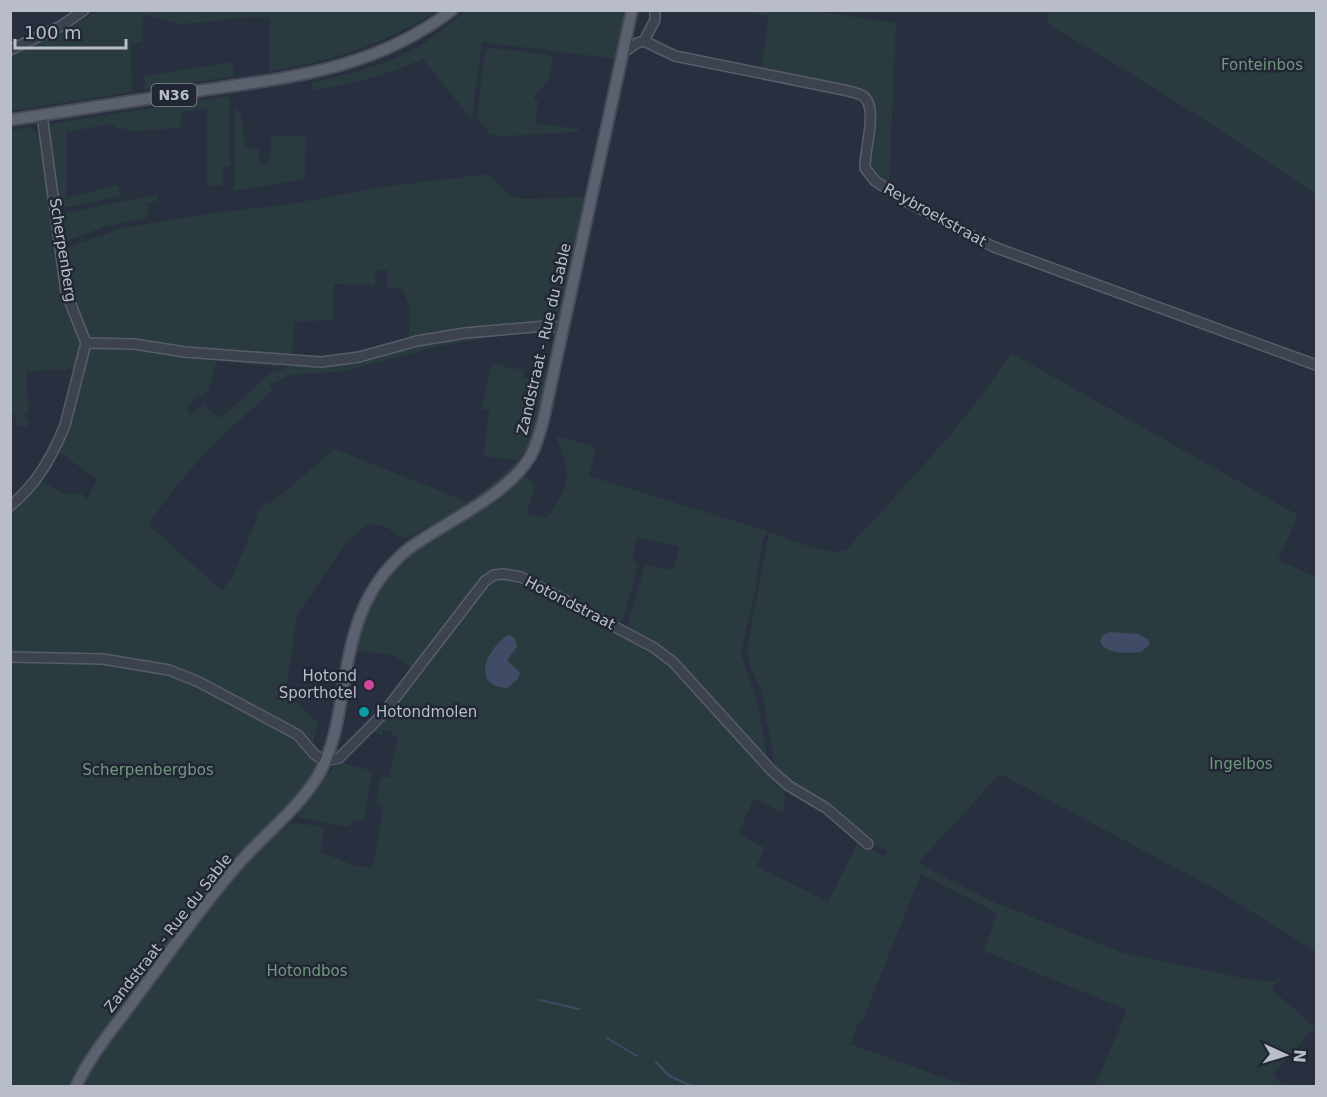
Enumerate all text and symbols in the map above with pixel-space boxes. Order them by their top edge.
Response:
scale bar [15,12,126,50]
text: 100 m [24,22,82,43]
park label: Fonteinbos [1221,56,1303,74]
road number: N36 [152,84,196,106]
street label: Reybroekstraat [881,179,990,251]
street label: Scherpenberg [46,197,80,303]
street label: Zandstraat - Rue du Sable [513,241,575,437]
street label: Hotondstraat [522,573,618,633]
place label: Hotond Sporthotel [279,667,357,702]
marker: Hotond Sporthotel [362,678,376,692]
place label: Hotondmolen [376,703,477,721]
marker: Hotondmolen [357,705,371,719]
park label: Ingelbos [1209,755,1273,773]
park label: Scherpenbergbos [82,761,214,779]
street label: Zandstraat - Rue du Sable [100,850,236,1016]
park label: Hotondbos [266,962,348,980]
north arrow [1255,1025,1315,1085]
text: N [1290,1049,1309,1063]

